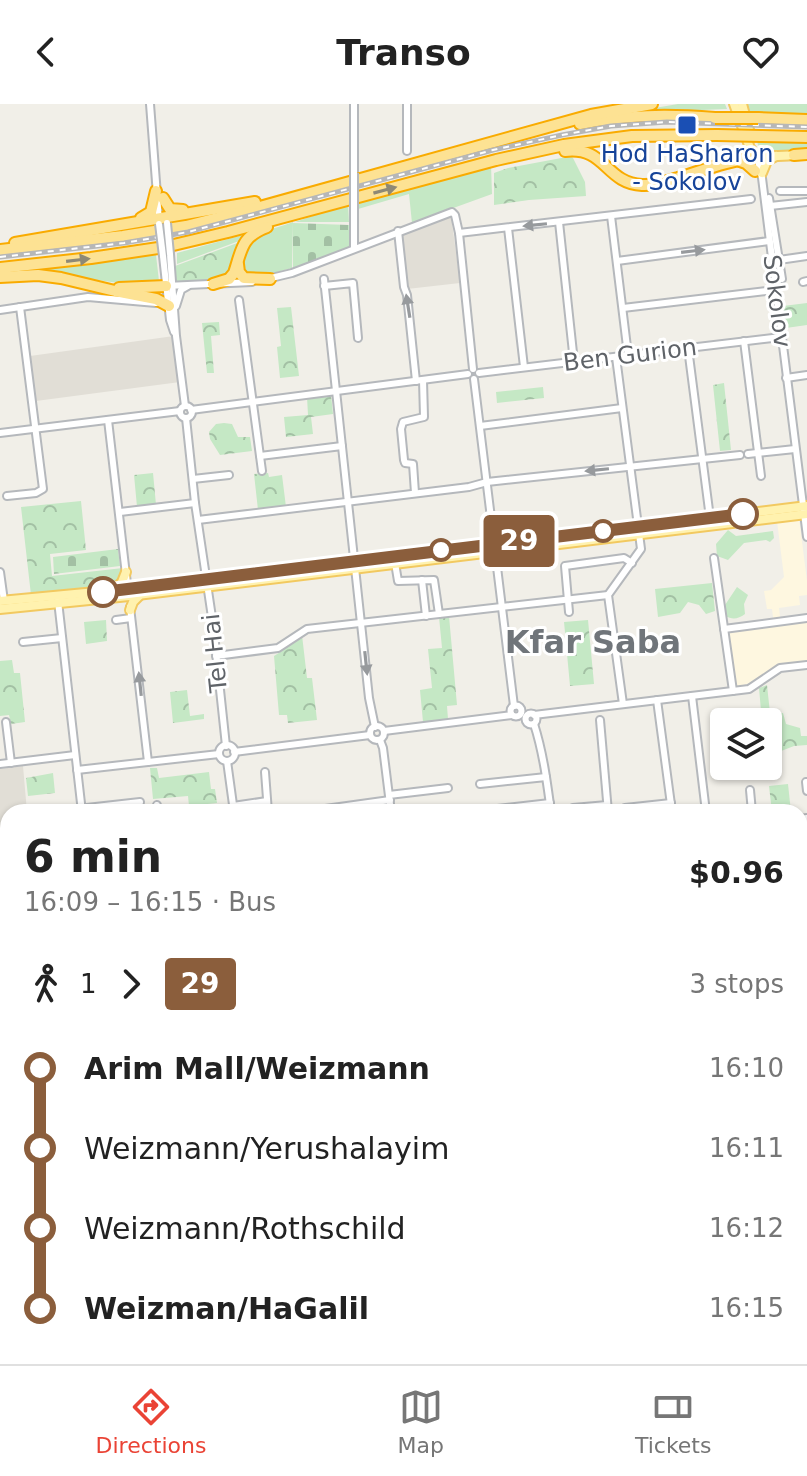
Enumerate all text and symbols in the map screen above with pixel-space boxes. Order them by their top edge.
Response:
icon: back [24,30,68,74]
icon: heart [739,30,783,74]
text: Transo [336,32,471,73]
marker: Hod HaSharon - Sokolov [676,114,698,136]
place label: Hod HaSharon - Sokolov [601,140,773,196]
one-way arrow [374,183,398,196]
one-way arrow [522,218,547,231]
one-way arrow [681,244,706,257]
one-way arrow [65,253,90,266]
street label: Sokolov [757,253,797,349]
one-way arrow [401,293,414,318]
street label: Ben Gurion [562,333,698,377]
one-way arrow [584,464,609,477]
unlabelled marker [728,499,758,529]
line badge: 29 [483,515,555,567]
unlabelled marker [592,520,614,542]
text: 29 [500,524,538,557]
unlabelled marker [430,539,452,561]
unlabelled marker [88,577,118,607]
street label: Tel Hai [197,612,233,695]
district label: Kfar Saba [505,623,681,661]
one-way arrow [359,651,372,676]
one-way arrow [133,671,146,696]
map controls [710,708,782,780]
button: layers [710,708,782,780]
text: 6 min [24,831,162,882]
text: $0.96 [689,855,784,890]
text: 16:09 – 16:15 · Bus [24,887,276,917]
icon: walk [24,962,68,1006]
icon: forward [109,962,153,1006]
text: 29 [181,967,220,1000]
text: 1 [80,969,97,999]
text: 3 stops [689,969,784,999]
text: Arim Mall/Weizmann [84,1051,430,1086]
text: 16:10 [709,1053,784,1083]
text: Weizmann/Yerushalayim [84,1131,449,1166]
text: 16:11 [709,1133,784,1163]
text: Weizmann/Rothschild [84,1211,406,1246]
text: 16:12 [709,1213,784,1243]
text: Weizman/HaGalil [84,1291,369,1326]
text: 16:15 [709,1293,784,1323]
tab: Directions [96,1385,206,1458]
tab: Map [397,1385,444,1458]
tab: Tickets [635,1385,711,1458]

